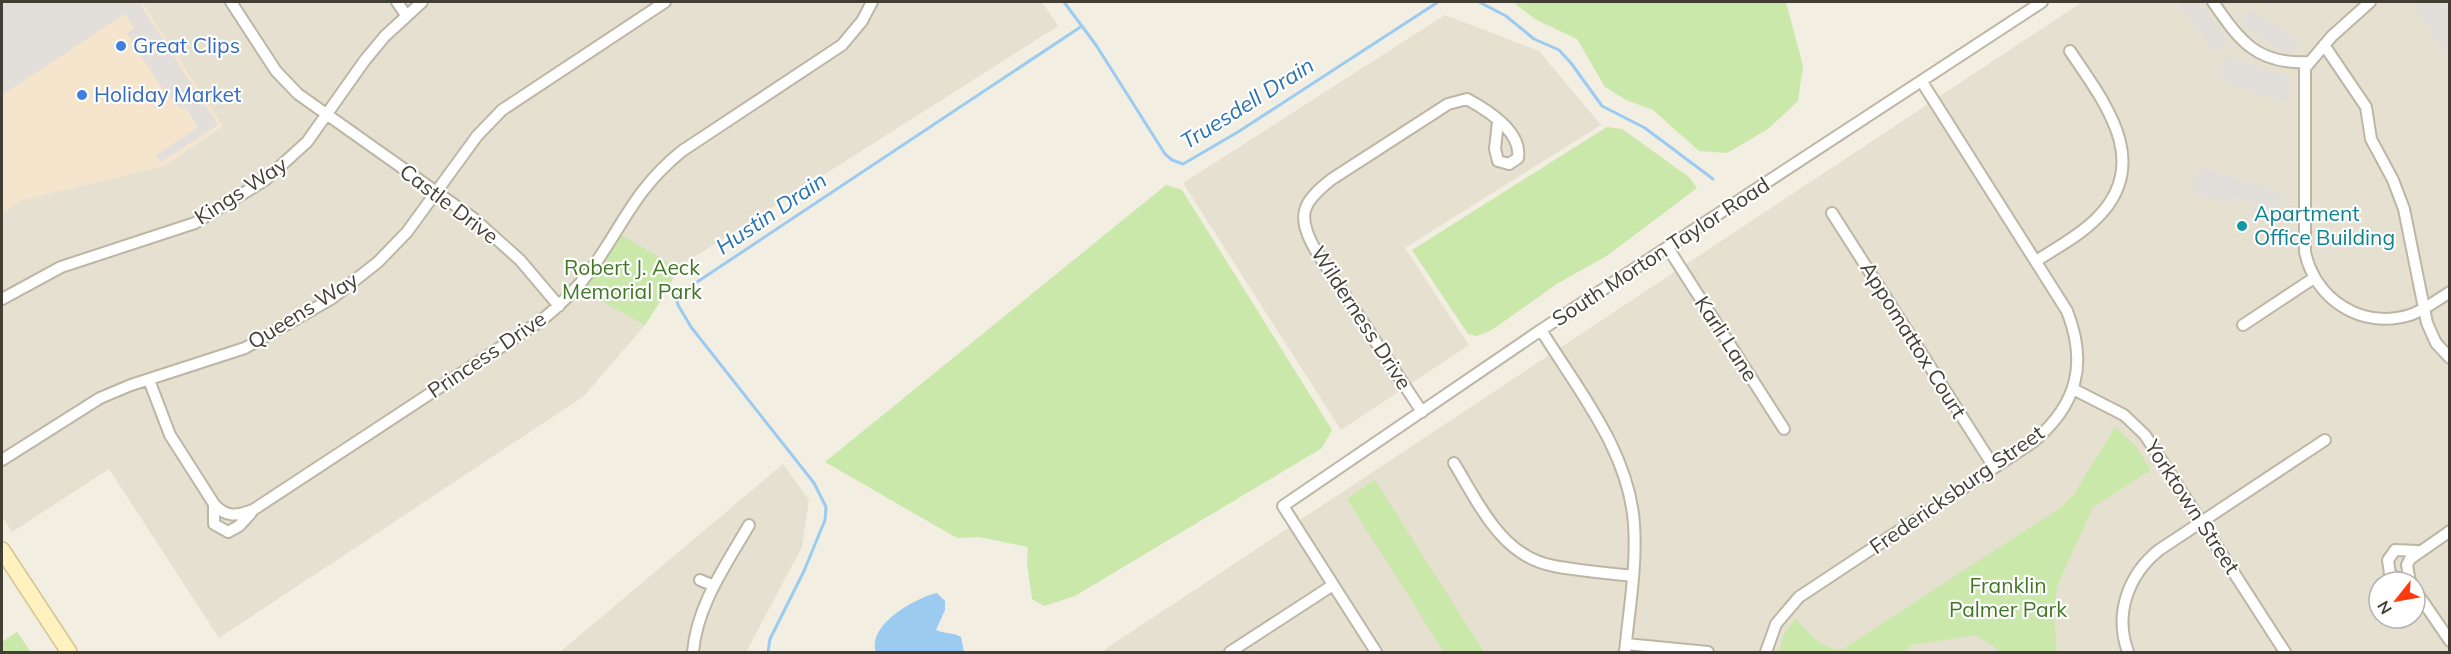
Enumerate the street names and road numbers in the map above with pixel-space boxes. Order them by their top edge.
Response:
street label: Kings Way [189,151,292,230]
street label: Castle Drive [395,158,504,249]
street label: South Morton Taylor Road [1547,171,1774,331]
street label: Wilderness Drive [1306,241,1418,394]
street label: Appomattox Court [1855,256,1972,423]
street label: Queens Way [242,266,362,354]
street label: Karli Lane [1690,291,1764,386]
street label: Princess Drive [422,305,551,403]
street label: Fredericksburg Street [1864,419,2049,559]
street label: Yorktown Street [2139,434,2246,578]

